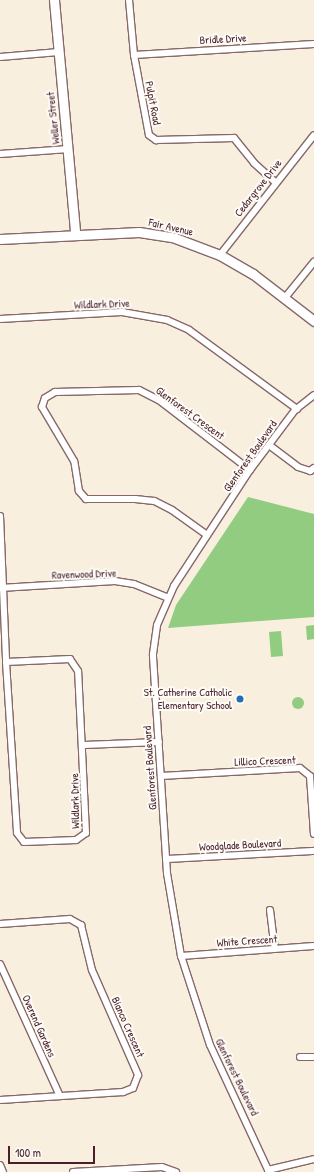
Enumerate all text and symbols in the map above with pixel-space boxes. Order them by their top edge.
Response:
street label: Bridle Drive [199,31,247,47]
street label: Pulpit Road [142,80,164,126]
street label: Weller Street [44,91,62,145]
street label: Cedargrove Drive [232,157,284,219]
street label: Fair Avenue [147,215,195,239]
street label: Wildlark Drive [74,296,130,312]
street label: Glenforest Crescent [153,384,227,442]
street label: Glenforest Boulevard [220,418,280,494]
street label: Ravenwood Drive [52,566,116,582]
place label: St. Catherine Catholic Elementary School [144,686,232,712]
marker: St. Catherine Catholic Elementary School [235,694,245,704]
street label: Glenforest Boulevard [140,726,160,810]
street label: Lillico Crescent [234,753,296,769]
street label: Wildlark Drive [68,773,82,829]
street label: Woodglade Boulevard [199,836,281,854]
street label: White Crescent [216,932,278,950]
street label: Overend Gardens [19,993,59,1059]
street label: Bianco Crescent [109,995,147,1059]
street label: Glenforest Boulevard [213,1036,261,1118]
scale bar [10,1138,97,1164]
text: 100 m [15,1144,41,1161]

